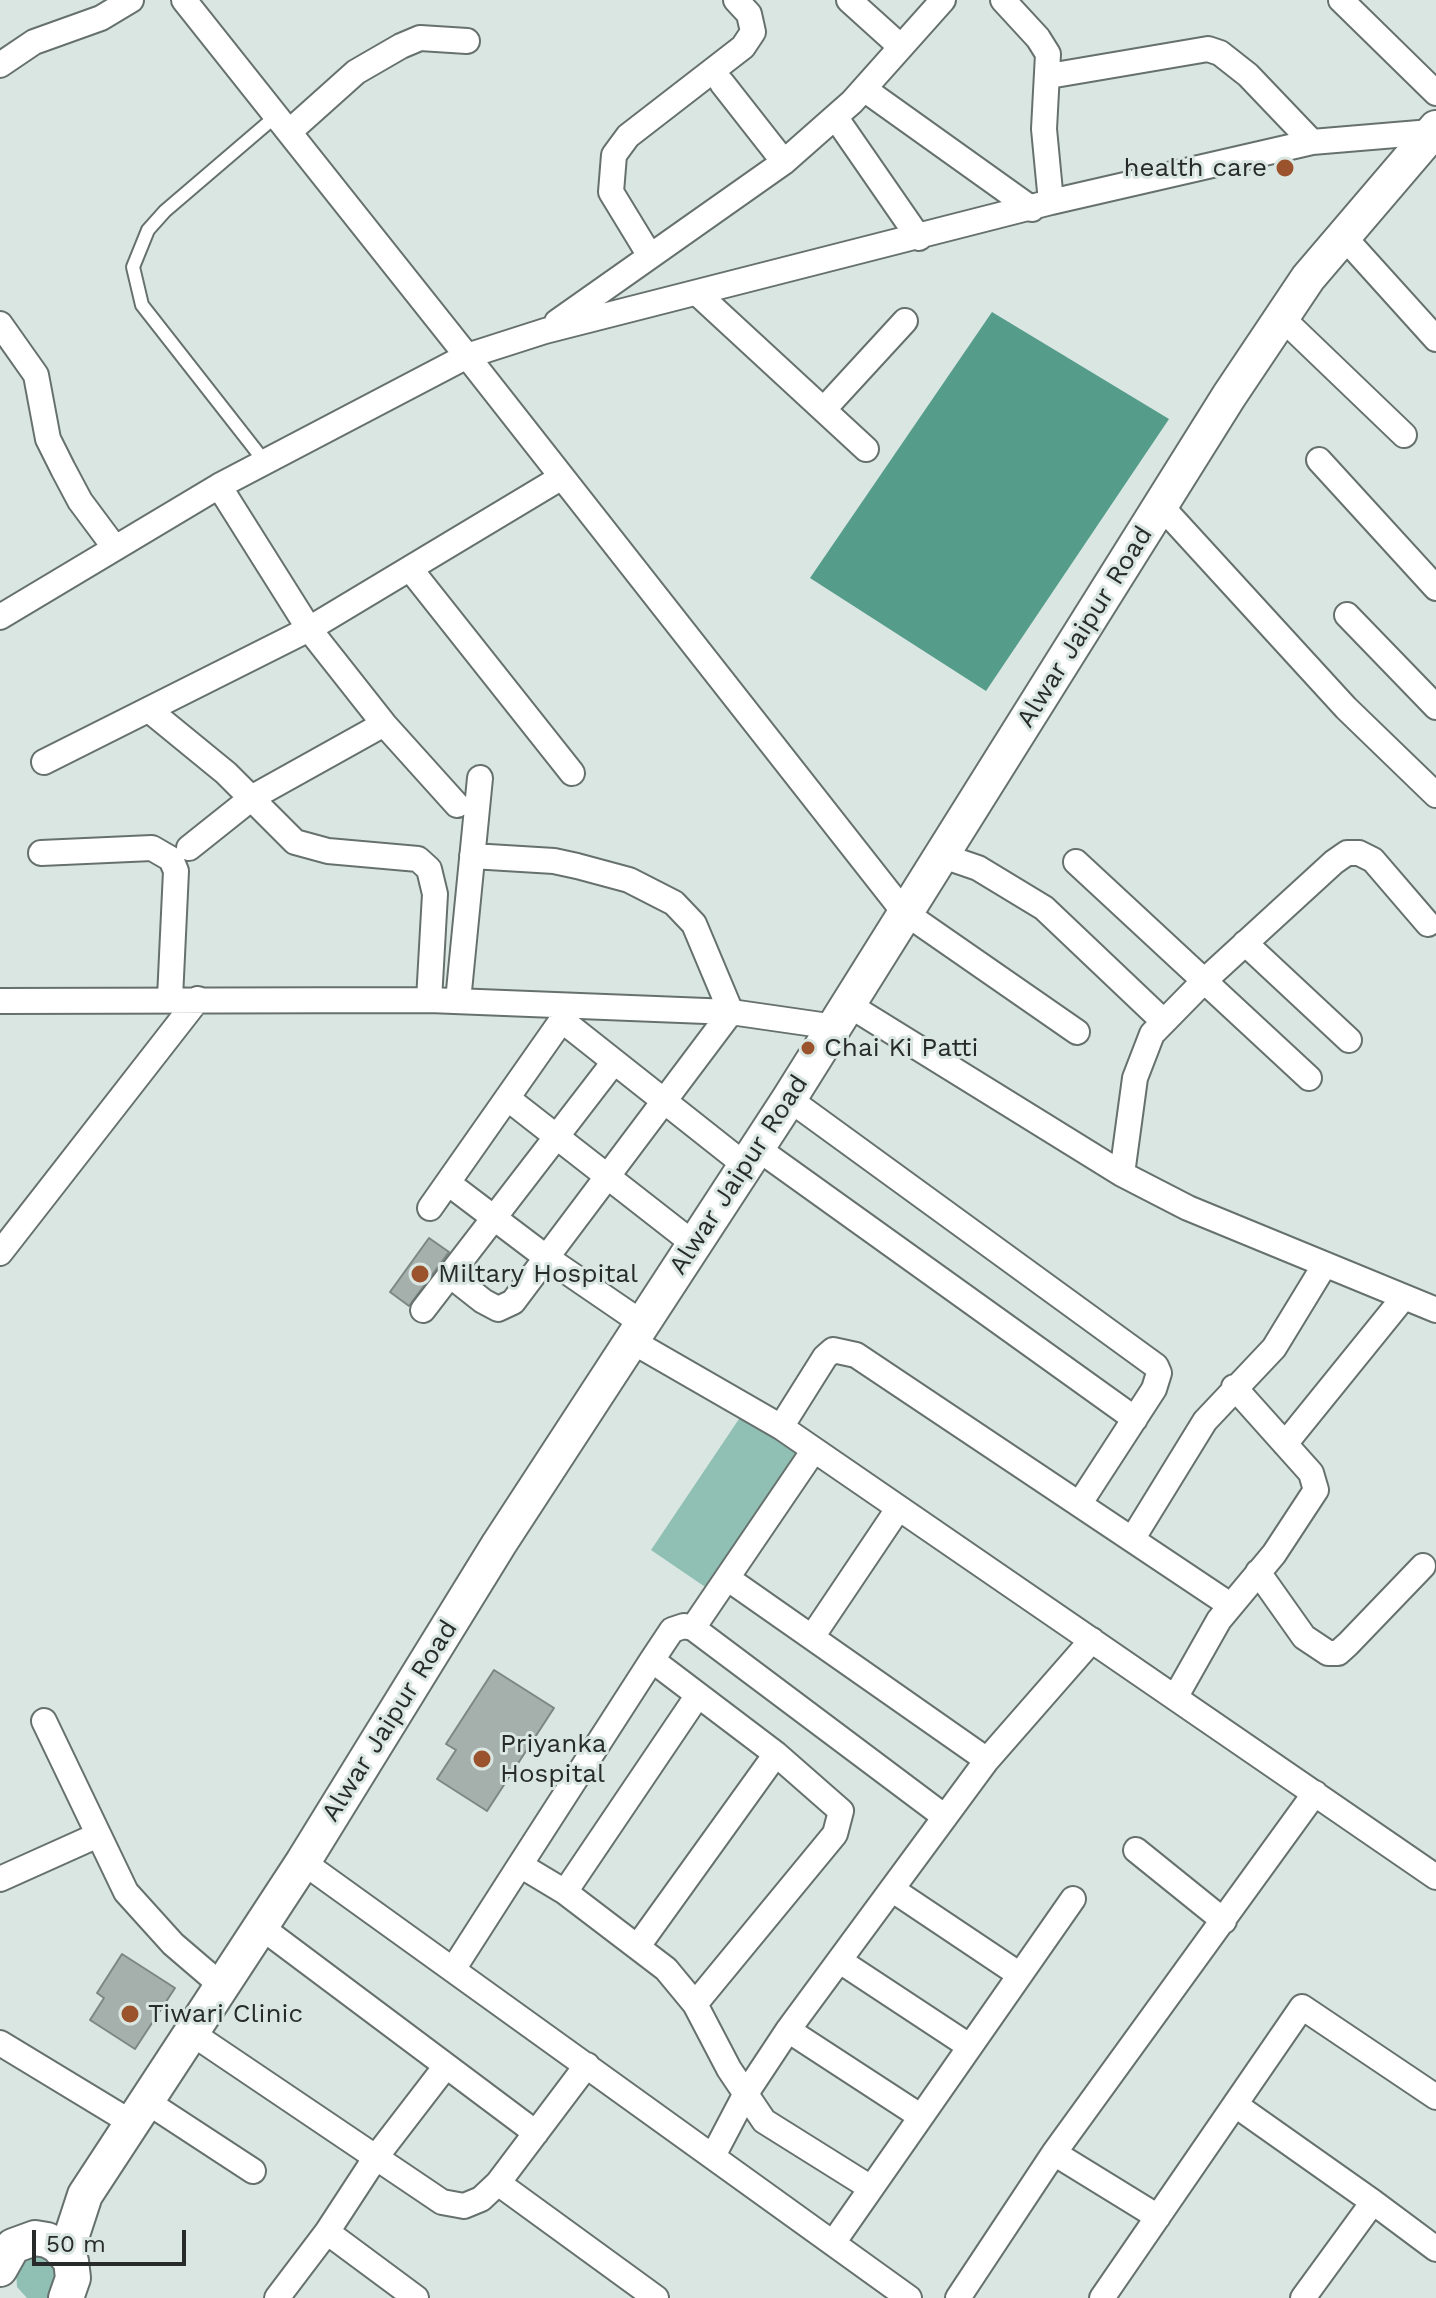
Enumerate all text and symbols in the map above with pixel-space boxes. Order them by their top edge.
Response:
place label: health care [1123,152,1267,184]
marker: health care [1274,157,1296,179]
street label: Alwar Jaipur Road [1010,521,1160,733]
place label: Chai Ki Patti [824,1032,978,1064]
marker: Chai Ki Patti [799,1039,817,1057]
street label: Alwar Jaipur Road [663,1069,815,1281]
place label: Miltary Hospital [438,1258,638,1290]
marker: Miltary Hospital [409,1263,431,1285]
street label: Alwar Jaipur Road [315,1615,465,1827]
place label: Priyanka Hospital [500,1728,606,1790]
marker: Priyanka Hospital [471,1748,493,1770]
place label: Tiwari Clinic [148,1998,303,2030]
marker: Tiwari Clinic [119,2003,141,2025]
scale bar [36,2214,190,2264]
text: 50 m [46,2230,106,2258]

